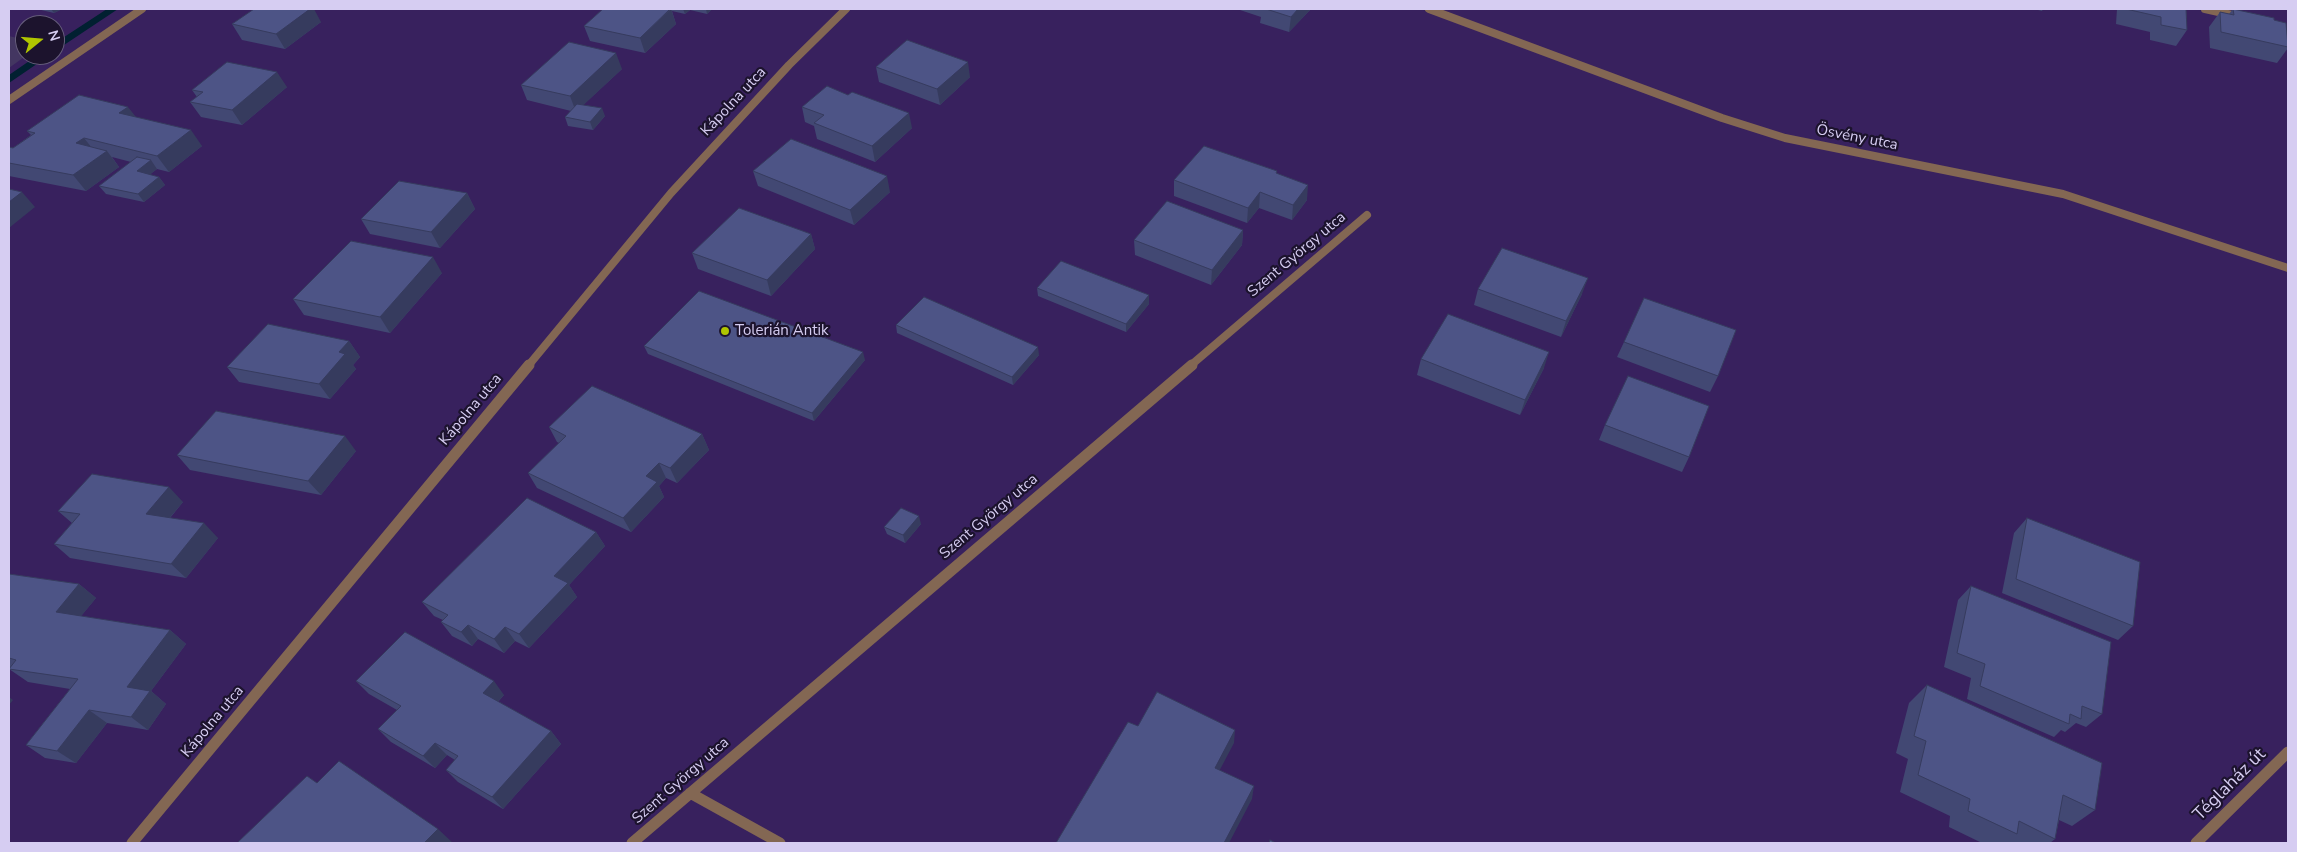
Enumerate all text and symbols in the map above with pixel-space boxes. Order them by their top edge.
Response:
north arrow [15,15,65,65]
text: N [43,28,64,44]
street label: Kápolna utca [698,64,770,140]
street label: Ösvény utca [1815,121,1899,155]
street label: Szent György utca [1244,209,1350,301]
place label: Tolerián Antik [735,322,828,340]
marker: Tolerián Antik [719,325,731,337]
street label: Kápolna utca [436,371,506,449]
street label: Szent György utca [936,471,1042,563]
street label: Kápolna utca [178,683,248,761]
street label: Szent György utca [629,734,733,828]
street label: Téglaház út [2189,744,2271,826]

